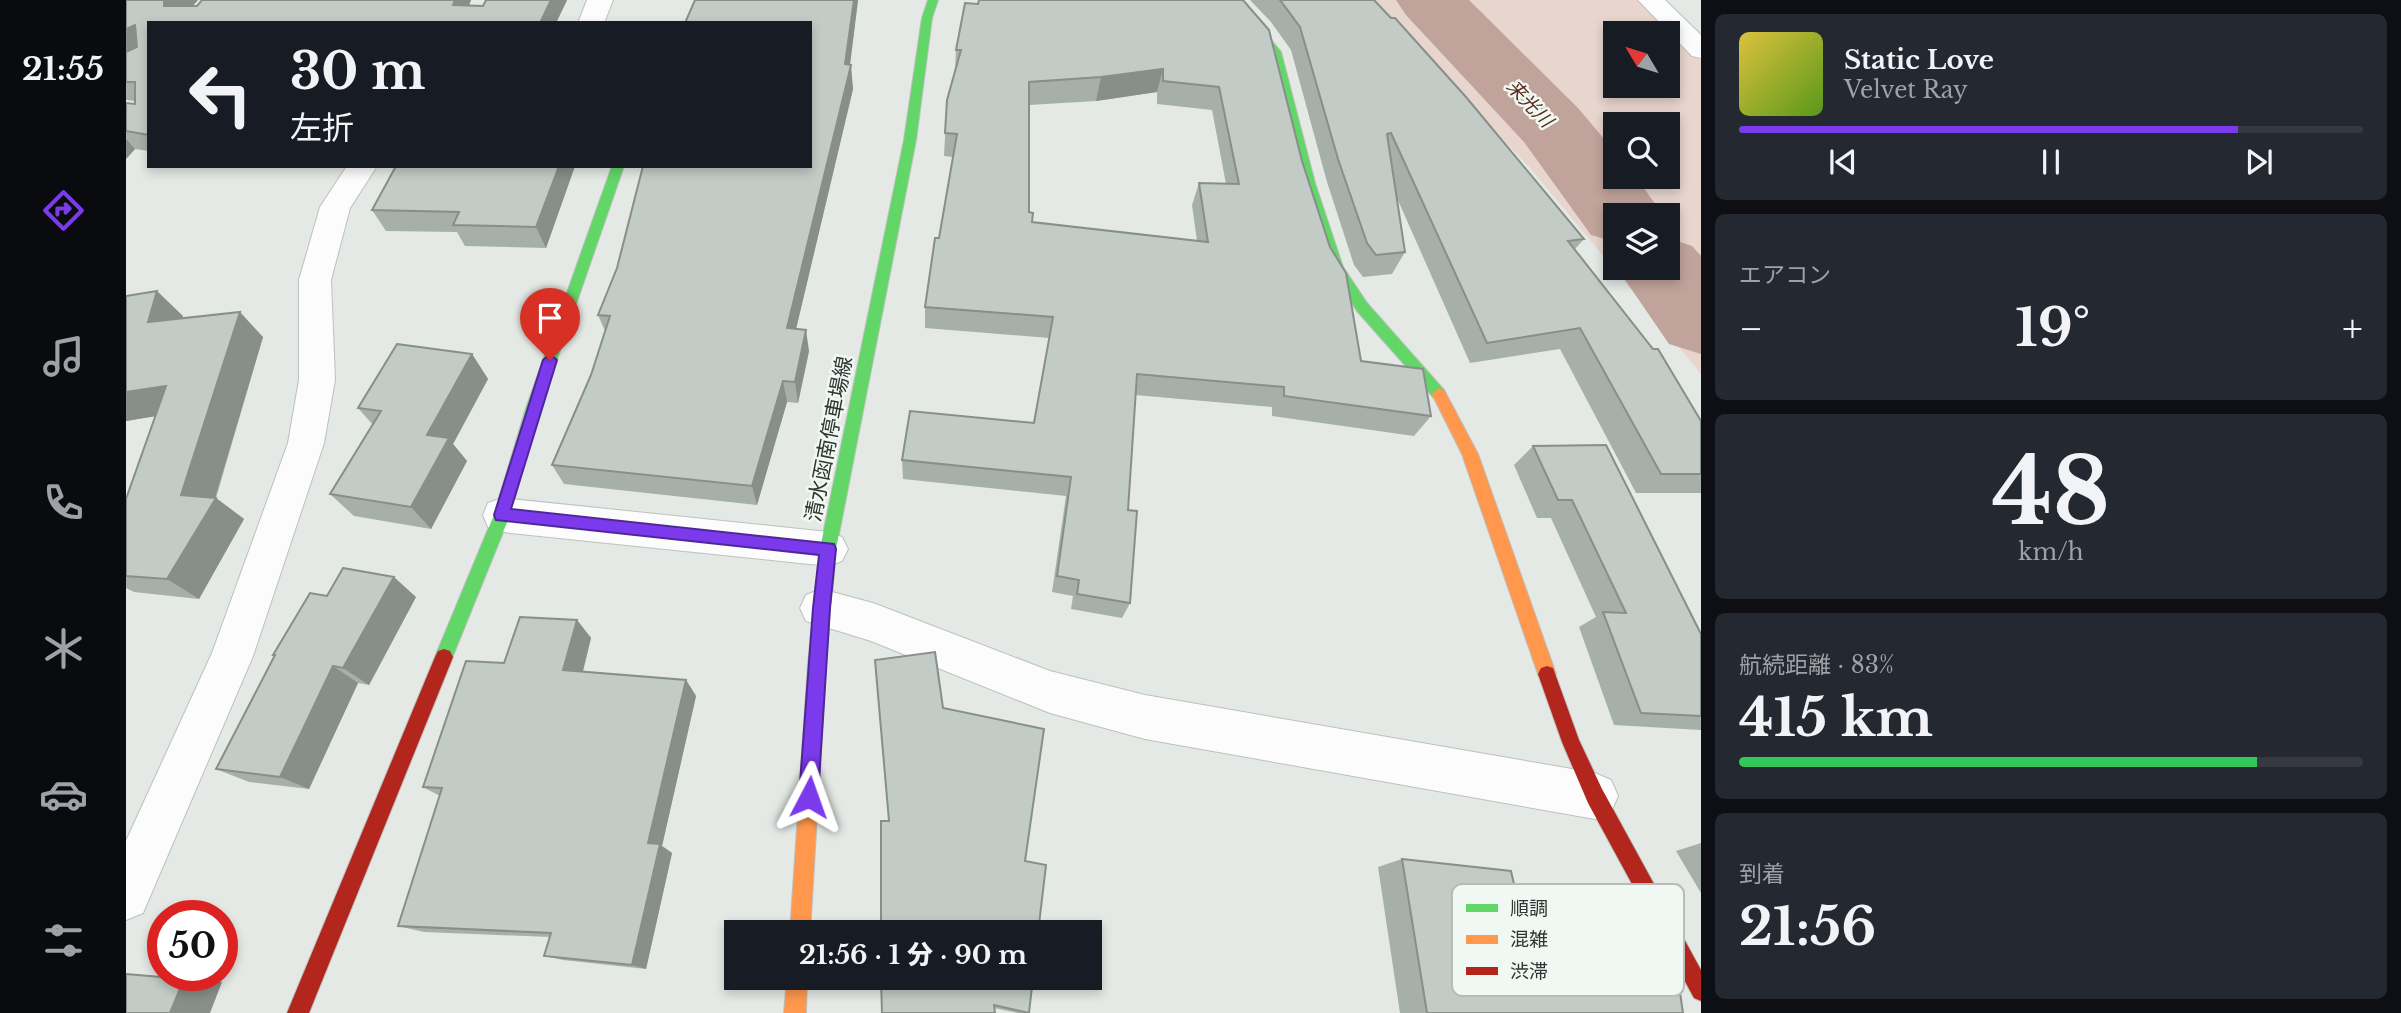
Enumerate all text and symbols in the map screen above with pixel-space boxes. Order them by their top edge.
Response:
north arrow [1603,21,1680,98]
map controls [1603,21,1680,280]
text: 30 m [290,41,425,102]
text: Static Love [1844,44,1994,76]
text: 21:55 [22,49,104,89]
icon: left [175,49,266,140]
water label: 来光川 [1502,75,1559,133]
text: Velvet Ray [1844,76,1968,104]
text: 左折 [290,108,354,148]
button: search [1603,112,1680,189]
icon: previous [1824,143,1862,181]
icon: pause [2032,143,2070,181]
icon: next [2240,143,2278,181]
icon: directions [39,186,88,235]
button: layers [1603,203,1680,280]
text: エアコン [1739,261,1831,289]
pin [520,288,580,360]
text: 19° [2015,296,2090,360]
icon: arrive [531,299,569,337]
text: − [1739,305,1763,352]
text: + [2342,305,2363,352]
icon: music [39,332,88,381]
street label: 清水函南停車場線 [800,354,858,524]
text: 48 [1992,436,2110,549]
icon: phone [39,478,88,527]
text: km/h [2018,538,2084,566]
icon: climate [39,624,88,673]
text: 航続距離 · 83% [1739,651,1894,679]
text: 415 km [1739,686,1933,750]
position arrow [772,760,846,834]
icon: car [39,770,88,819]
text: 到着 [1739,860,1785,888]
legend [1452,884,1684,996]
text: 21:56 [1739,895,1876,959]
text: 順調 [1510,897,1548,920]
speed limit sign: 50 [147,900,238,991]
icon: filters [39,916,88,965]
text: 混雑 [1510,928,1548,951]
text: 21:56 · 1 分 · 90 m [799,939,1027,971]
text: 渋滞 [1510,960,1548,983]

